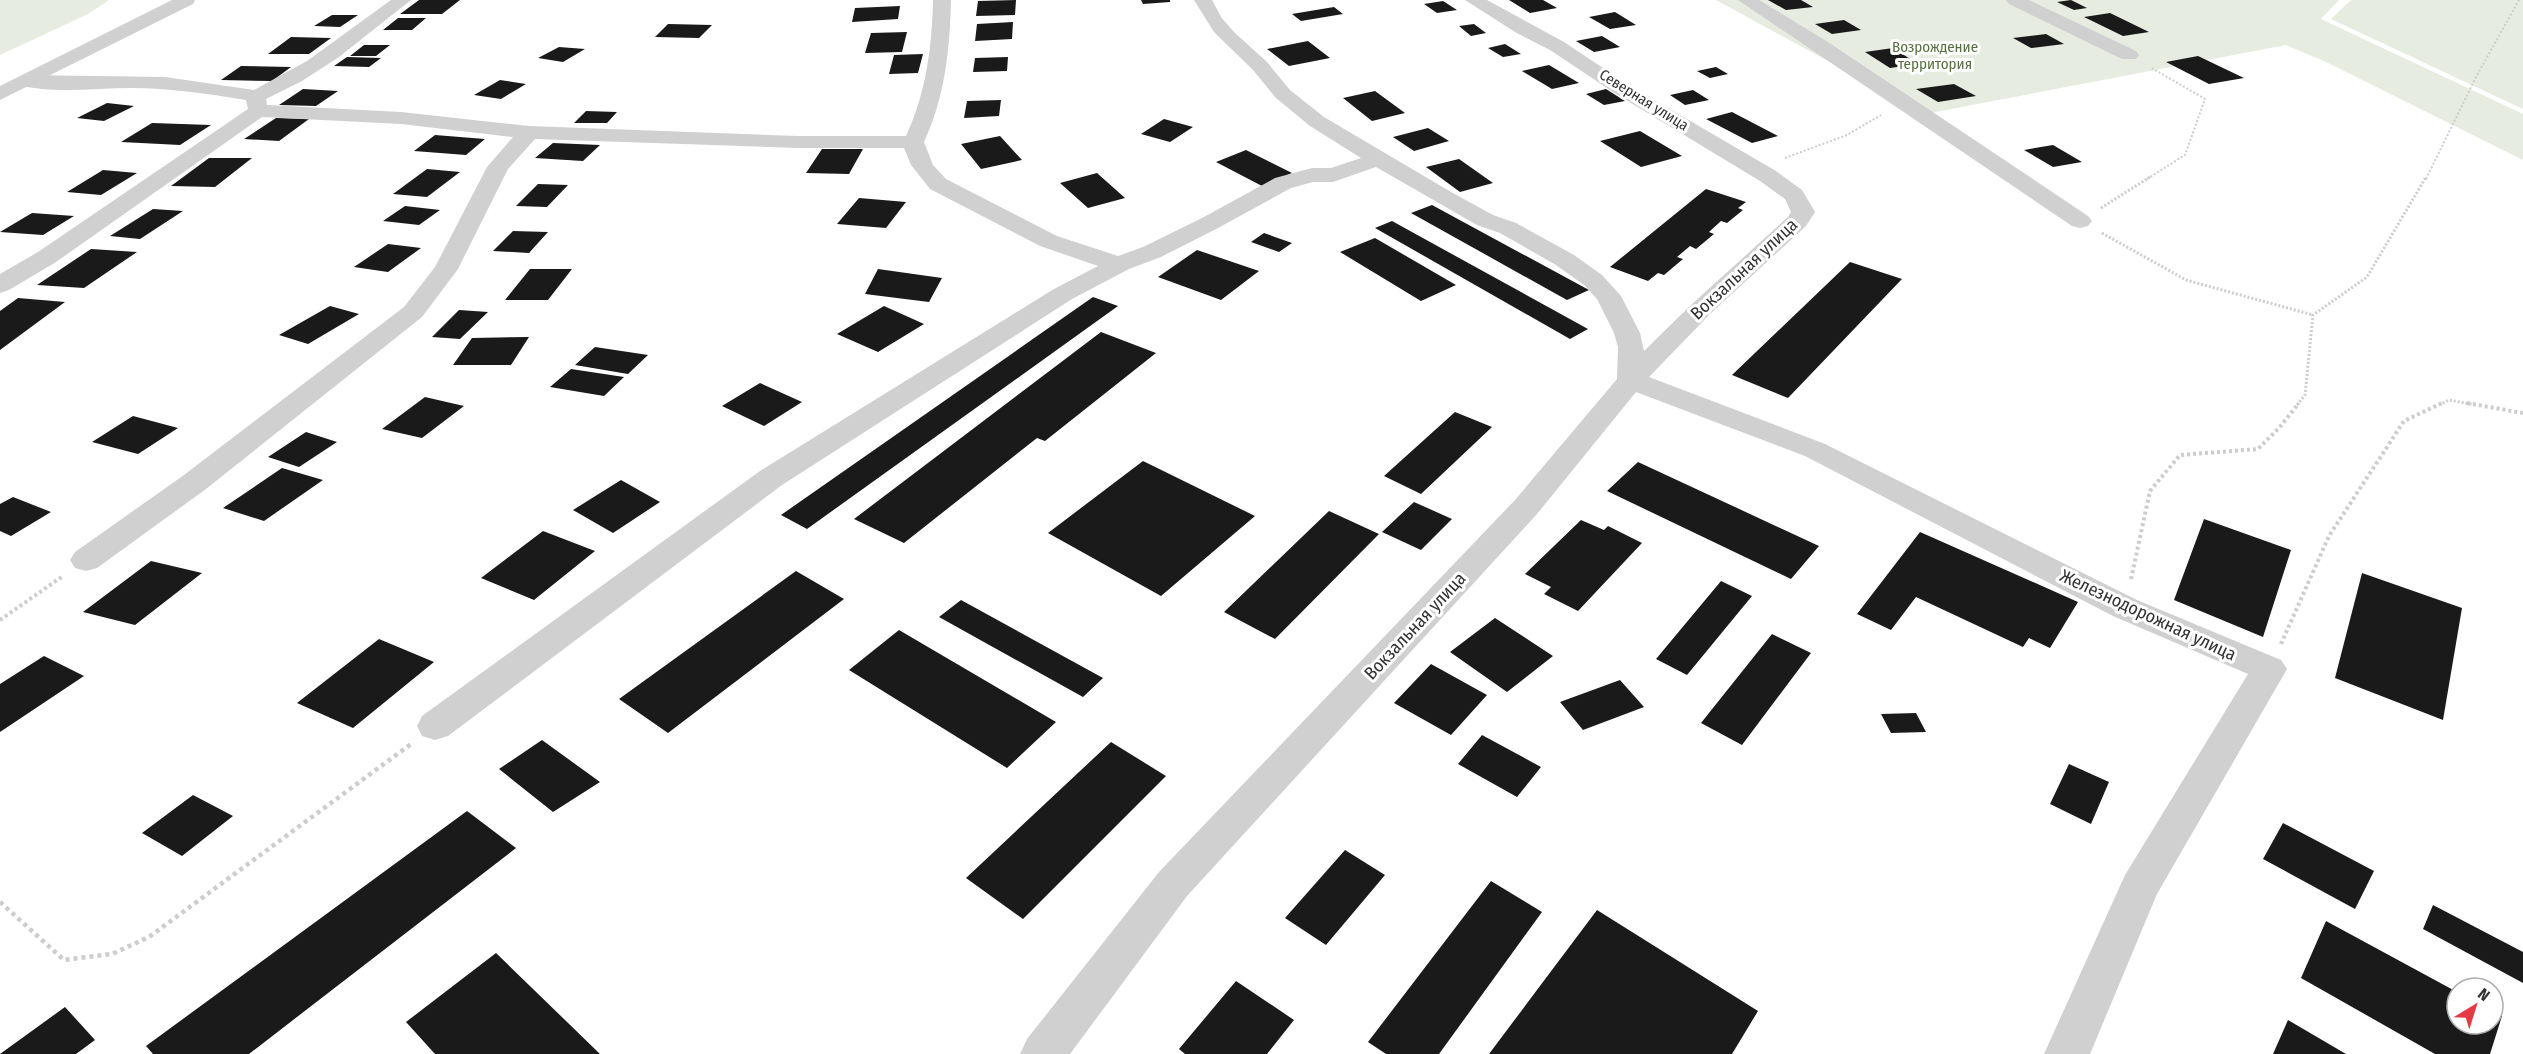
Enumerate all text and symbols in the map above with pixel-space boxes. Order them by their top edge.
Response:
park label: Возрождение территория [1892,38,1978,73]
street label: Северная улица [1596,65,1692,135]
street label: Вокзальная улица [1686,214,1802,324]
street label: Железнодорожная улица [2056,564,2240,666]
street label: Вокзальная улица [1360,568,1470,684]
north arrow [2445,976,2505,1036]
text: N [2474,984,2494,1005]

